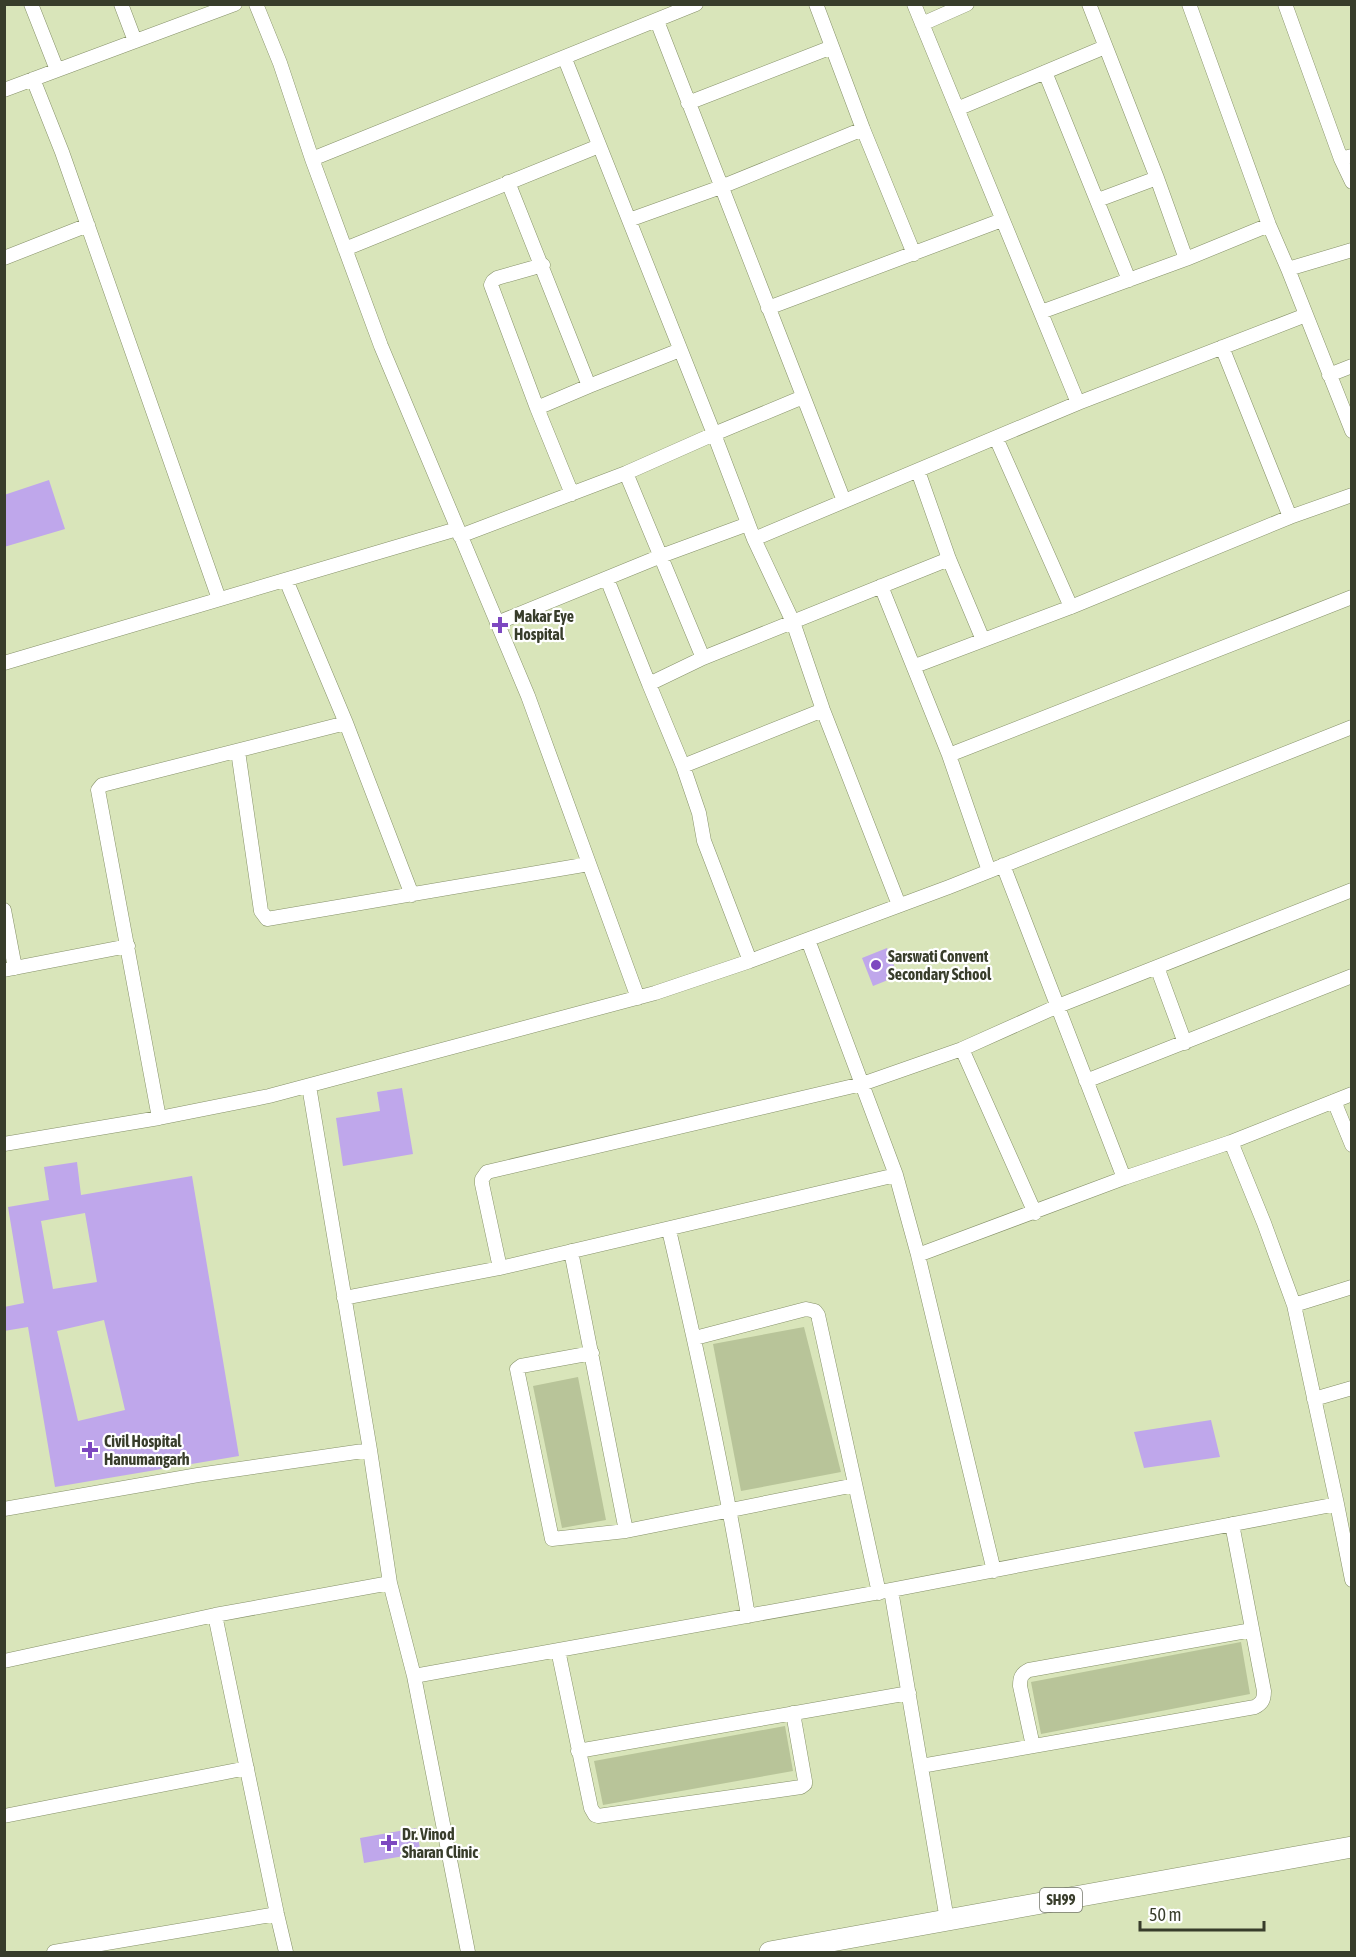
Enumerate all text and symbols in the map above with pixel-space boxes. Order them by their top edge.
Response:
place label: Makar Eye Hospital [514,607,574,643]
marker: Makar Eye Hospital [491,616,509,634]
place label: Sarswati Convent Secondary School [888,947,992,983]
marker: Sarswati Convent Secondary School [869,958,883,972]
place label: Civil Hospital Hanumangarh [104,1432,190,1468]
marker: Civil Hospital Hanumangarh [81,1441,99,1459]
place label: Dr. Vinod Sharan Clinic [402,1825,478,1861]
marker: Dr. Vinod Sharan Clinic [380,1834,398,1852]
road number: SH99 [1040,1888,1082,1912]
scale bar [1140,1894,1264,1932]
text: 50 m [1149,1904,1181,1925]

